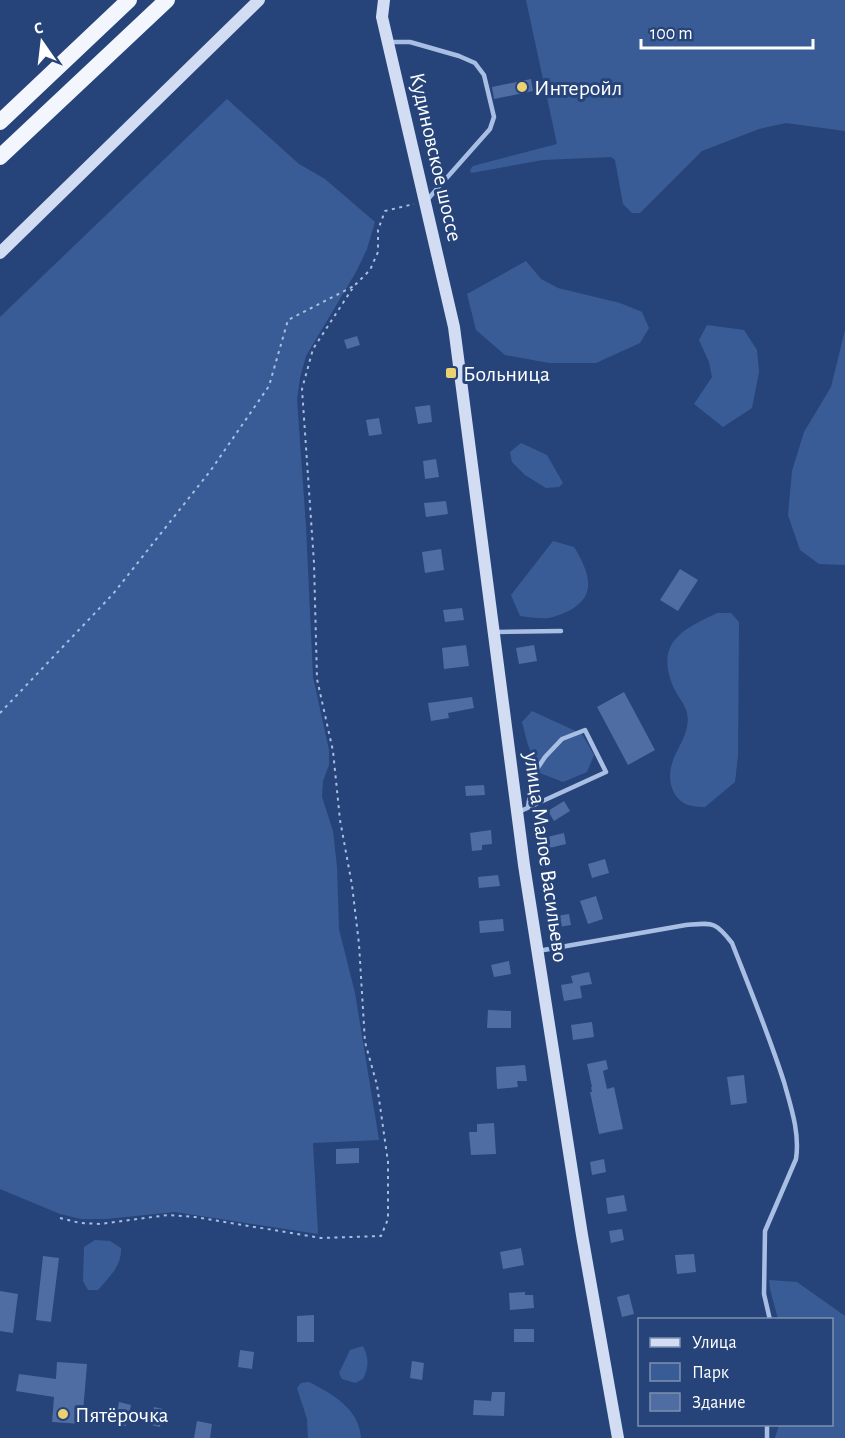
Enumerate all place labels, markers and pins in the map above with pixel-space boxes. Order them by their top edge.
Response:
place label: Интеройл [534,77,622,99]
marker: Интеройл [515,80,529,94]
place label: Больница [463,363,550,385]
marker: Больница [444,366,458,380]
place label: Пятёрочка [75,1404,169,1426]
marker: Пятёрочка [56,1407,70,1421]

